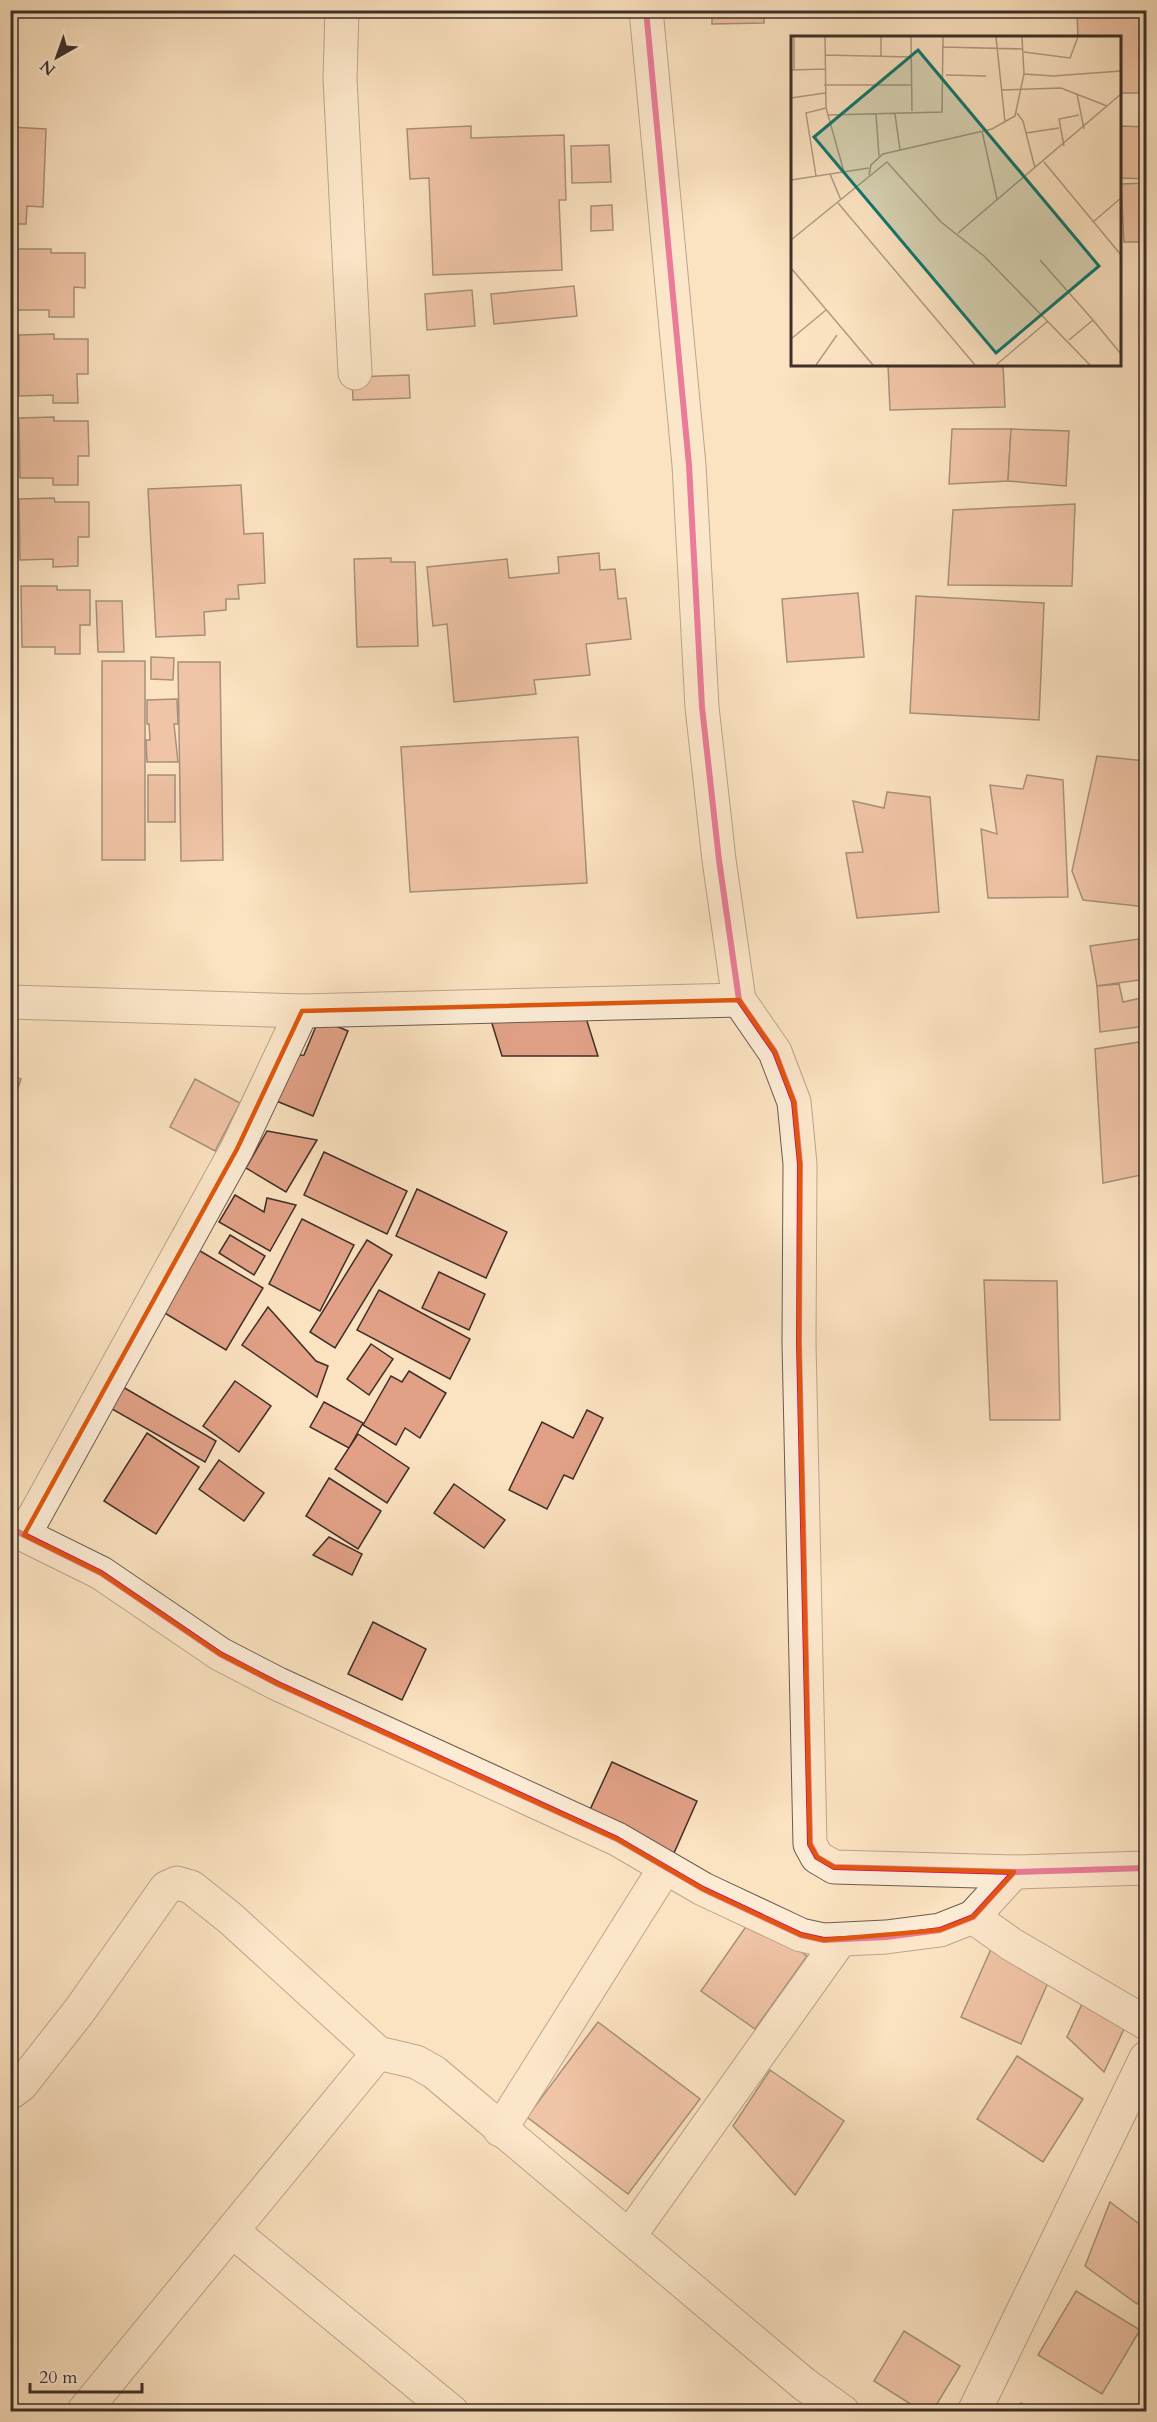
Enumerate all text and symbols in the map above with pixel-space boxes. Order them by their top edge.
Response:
north arrow [27,27,87,87]
inset map [791,36,1121,366]
text: N [36,55,60,81]
scale bar [30,2356,142,2394]
text: 20 m [39,2365,78,2390]

